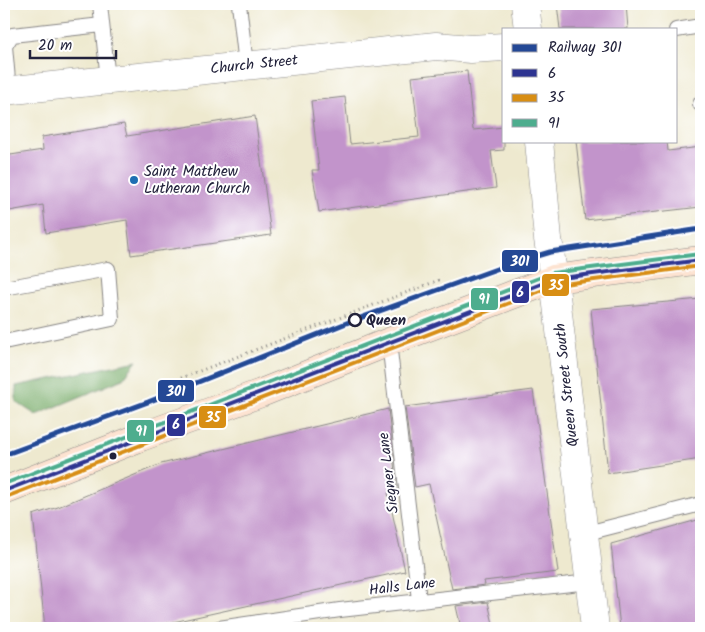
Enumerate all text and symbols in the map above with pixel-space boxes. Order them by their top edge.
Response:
scale bar [30,28,116,60]
legend [502,28,678,142]
text: 20 m [38,34,72,58]
text: Railway 301 [548,36,622,60]
street label: Church Street [209,48,299,82]
text: 6 [548,62,556,86]
text: 35 [548,86,566,110]
text: 91 [548,112,560,136]
place label: Saint Matthew Lutheran Church [144,160,250,201]
marker: Saint Matthew Lutheran Church [128,174,140,186]
line badge: 301 [501,249,539,273]
text: 301 [509,251,530,273]
line badge: 35 [541,273,570,297]
text: 35 [548,275,565,297]
line badge: 6 [511,280,530,304]
text: 6 [516,282,524,304]
line badge: 91 [470,287,499,311]
text: 91 [478,289,490,311]
place label: Queen [366,309,406,333]
marker: Queen [348,313,362,327]
street label: Queen Street South [549,322,585,448]
line badge: 301 [157,379,195,403]
text: 301 [165,381,186,403]
line badge: 35 [198,405,227,429]
text: 35 [205,407,222,429]
line badge: 6 [166,413,186,437]
text: 6 [172,414,180,436]
line badge: 91 [126,419,155,443]
text: 91 [135,421,147,443]
street label: Siegner Lane [372,431,406,515]
unlabelled marker [108,451,118,461]
street label: Halls Lane [368,571,437,603]

